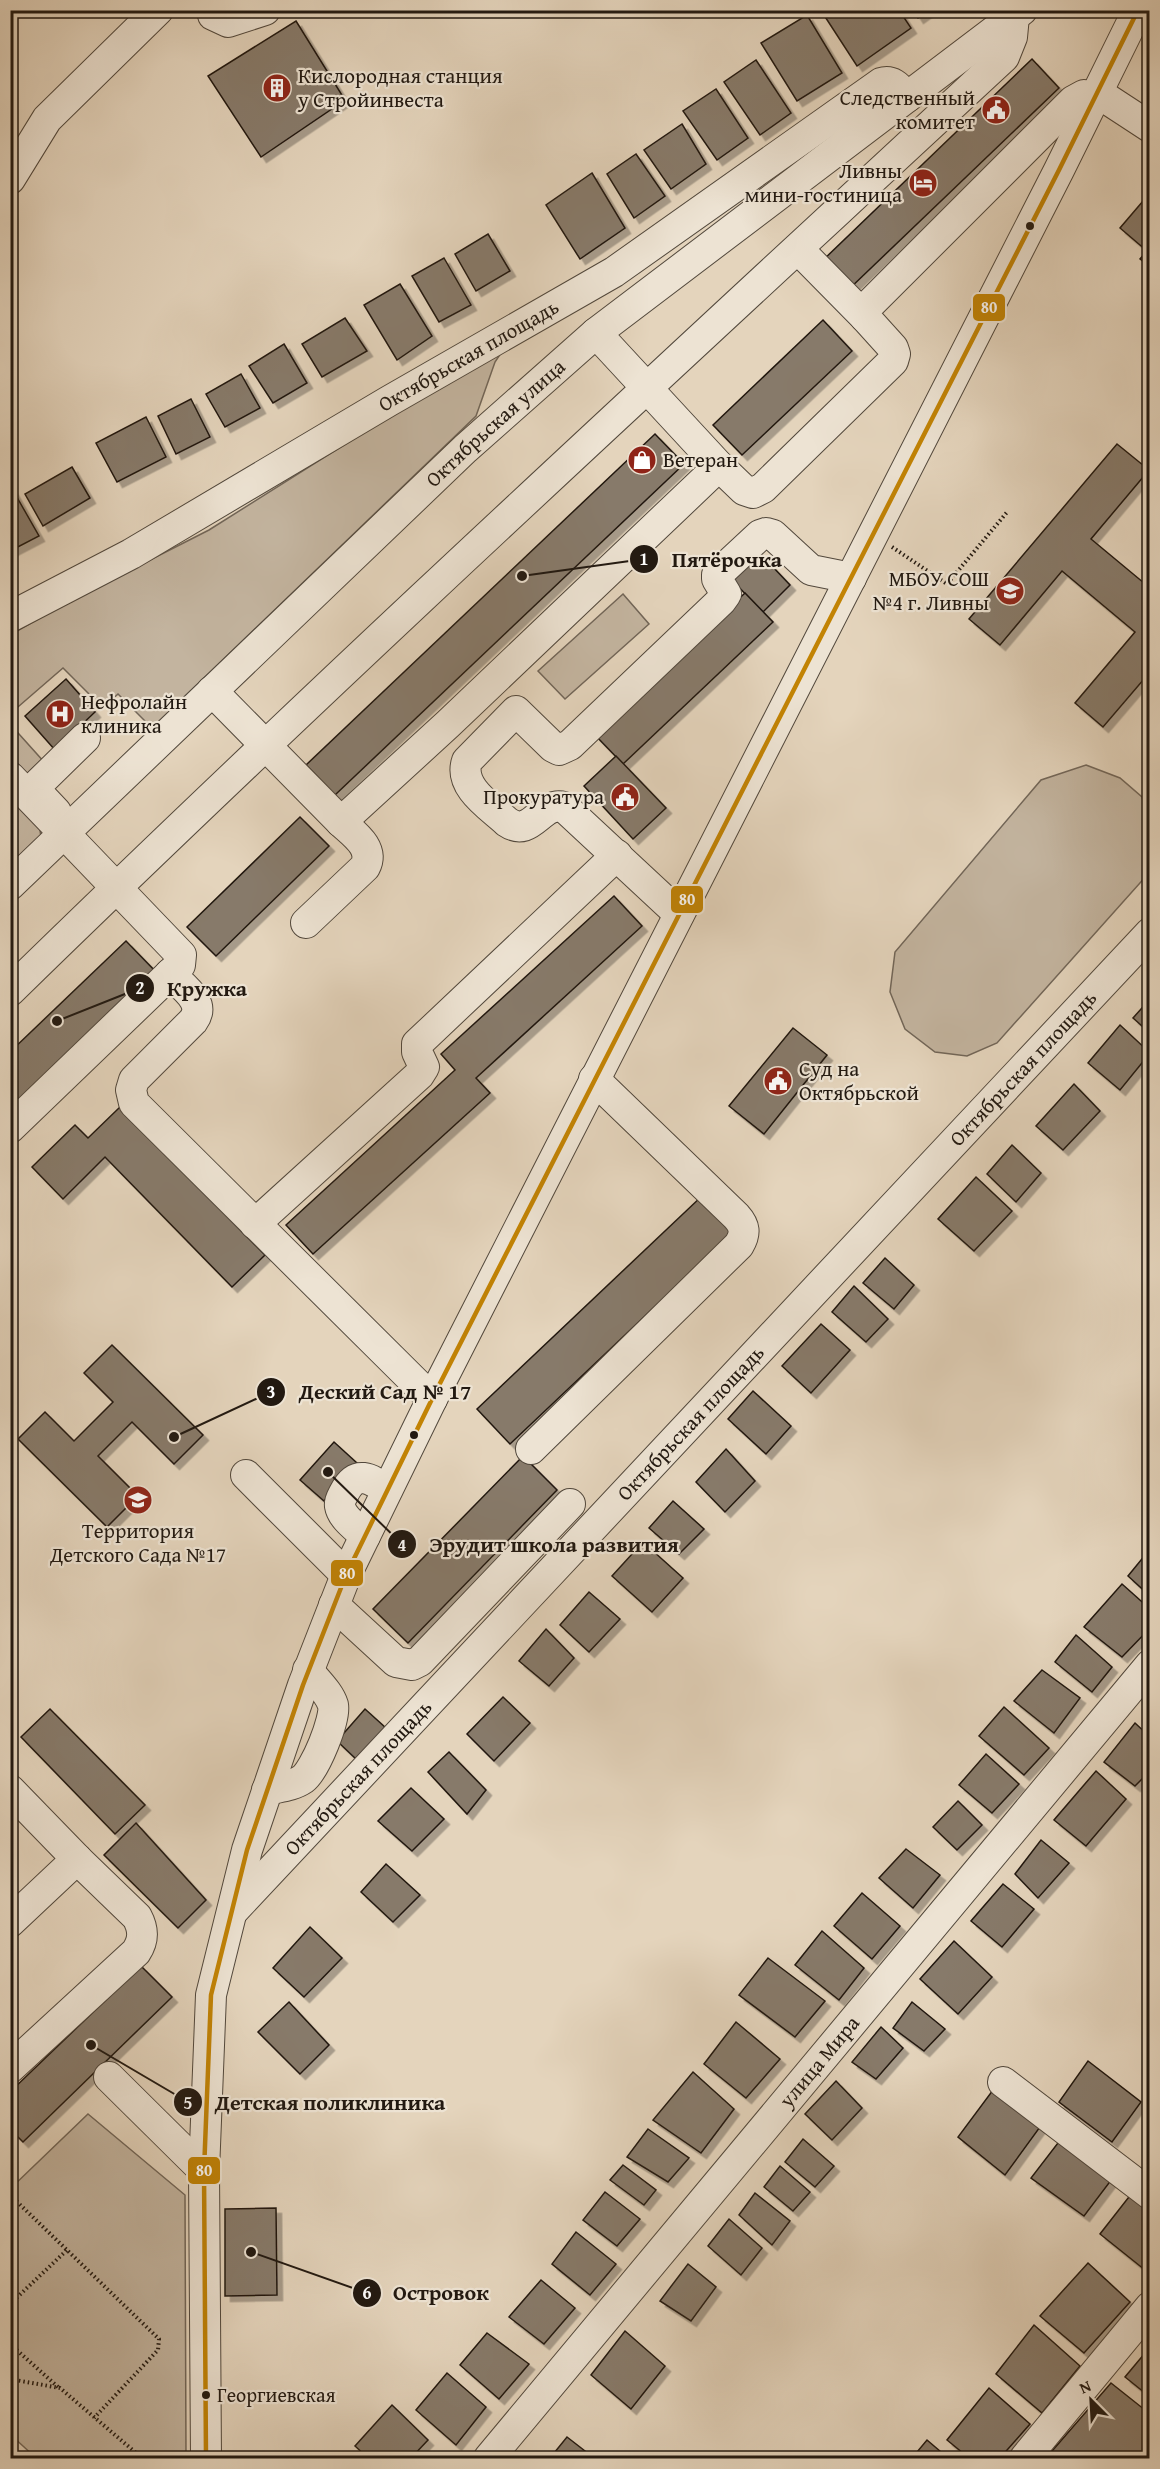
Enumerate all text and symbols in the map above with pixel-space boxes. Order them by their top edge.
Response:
place label: Кислородная станция у Стройинвеста [297,60,503,115]
building icon: Кислородная станция у Стройинвеста [261,72,293,104]
place label: Следственный комитет [840,82,975,137]
public building icon: Следственный комитет [980,94,1012,126]
place label: Ливны мини-гостиница [744,155,902,210]
hotel icon: Ливны мини-гостиница [907,167,939,199]
unlabelled marker [1024,220,1036,232]
street label: Октябрьская площадь [372,291,564,419]
line badge: 80 [972,293,1006,322]
text: 80 [981,295,997,319]
street label: Октябрьская улица [418,351,572,494]
shop icon: Ветеран [626,444,658,476]
place label: Ветеран [663,444,738,475]
callout: Пятёрочка [629,539,794,579]
text: Пятёрочка [672,543,783,575]
text: 1 [639,545,649,572]
place label: МБОУ СОШ №4 г. Ливны [873,563,989,618]
school or university icon: МБОУ СОШ №4 г. Ливны [994,575,1026,607]
place label: Нефролайн клиника [81,686,187,741]
hospital icon: Нефролайн клиника [44,698,76,730]
place label: Прокуратура [483,781,604,812]
public building icon: Прокуратура [609,781,641,813]
line badge: 80 [670,885,704,914]
text: 80 [679,887,695,911]
callout: Кружка [125,968,259,1008]
text: Кружка [167,972,248,1004]
text: 2 [135,974,145,1001]
street label: Октябрьская площадь [942,983,1104,1153]
place label: Суд на Октябрьской [799,1053,919,1108]
public building icon: Суд на Октябрьской [762,1065,794,1097]
street label: Октябрьская площадь [609,1338,771,1508]
callout: Деский Сад № 17 [256,1372,483,1412]
text: Деский Сад № 17 [298,1375,471,1407]
text: 3 [266,1378,276,1405]
unlabelled marker [408,1429,420,1441]
school or university icon: Территория Детского Сада №17 [122,1484,154,1516]
place label: Территория Детского Сада №17 [49,1515,226,1570]
callout: Эрудит школа развития [387,1524,691,1564]
text: Эрудит школа развития [429,1528,679,1560]
text: 4 [397,1531,407,1558]
line badge: 80 [330,1559,364,1587]
text: 80 [339,1561,355,1585]
street label: Октябрьская площадь [277,1692,439,1862]
street label: улица Мира [771,2008,867,2115]
callout: Детская поликлиника [173,2082,457,2122]
text: Детская поликлиника [214,2086,446,2118]
text: 5 [183,2089,193,2116]
line badge: 80 [187,2156,221,2185]
text: 80 [196,2158,212,2182]
callout: Островок [352,2273,501,2313]
text: Островок [393,2276,489,2308]
text: 6 [362,2279,372,2306]
north arrow [1061,2370,1121,2430]
text: N [1075,2373,1095,2399]
place label: Георгиевская [217,2380,336,2409]
marker: Георгиевская [200,2389,212,2401]

